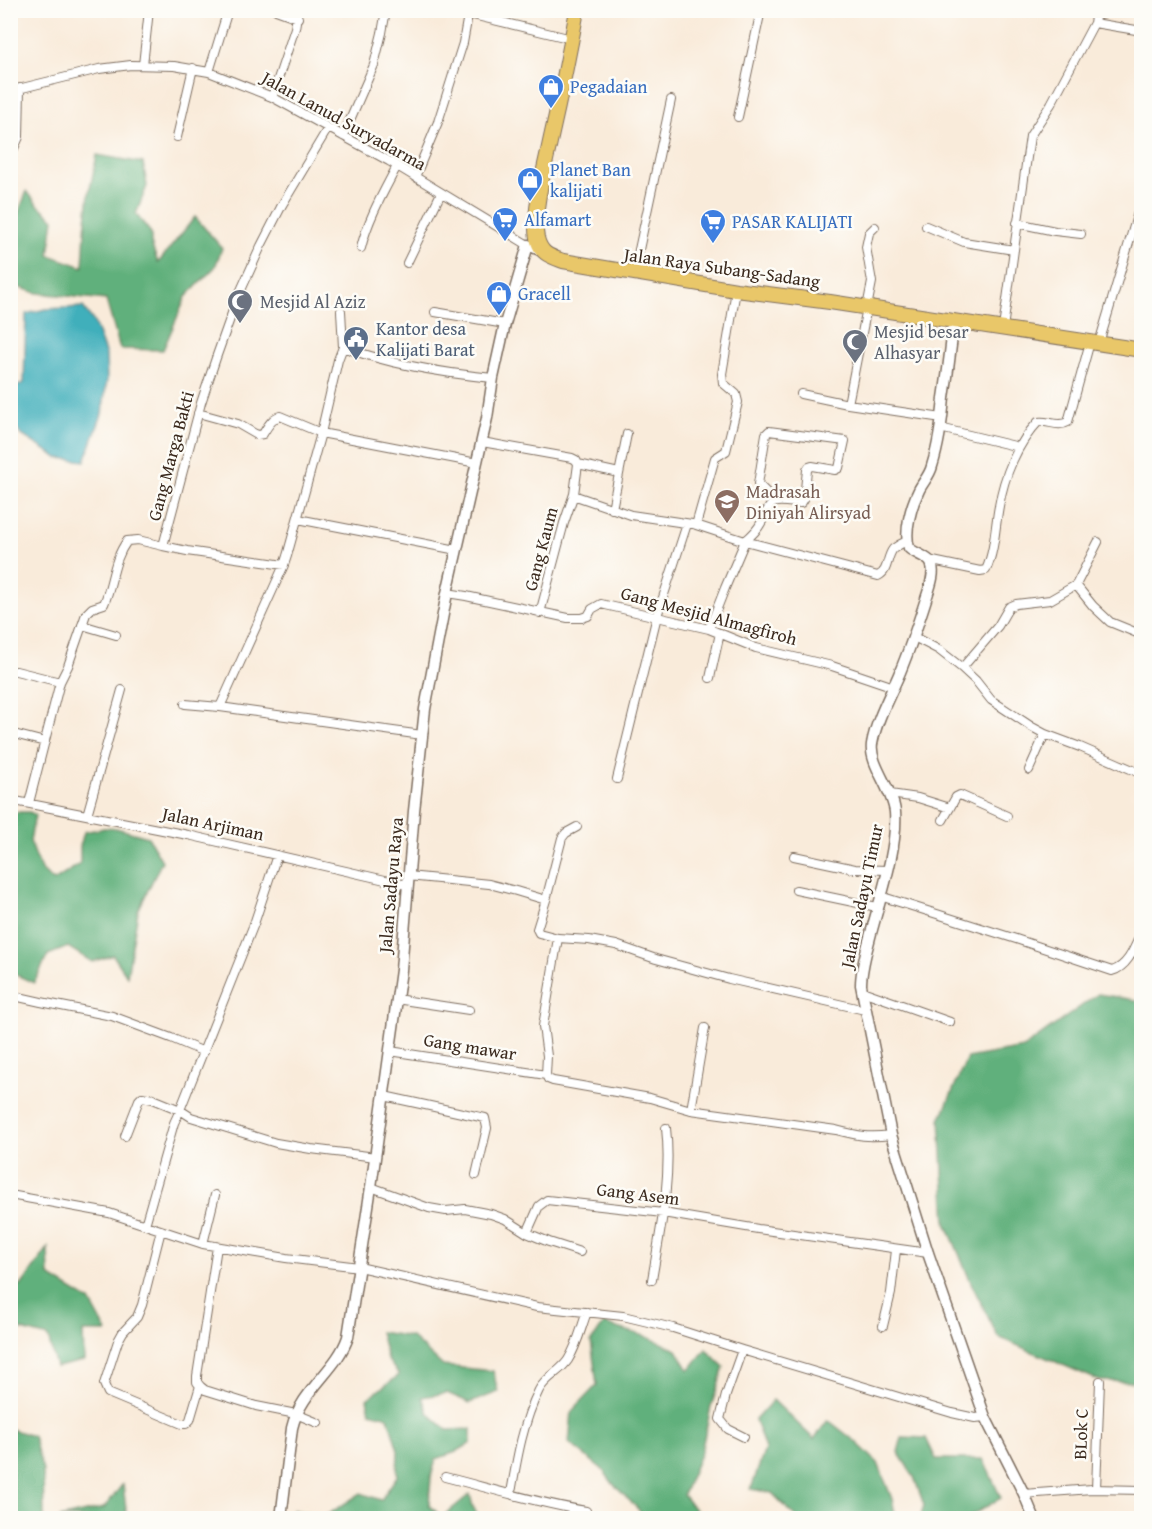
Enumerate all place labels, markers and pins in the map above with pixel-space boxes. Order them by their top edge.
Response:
shop icon: Pegadaian [536,72,566,110]
place label: Pegadaian [570,73,647,100]
place label: Planet Ban kalijati [550,156,631,204]
shop icon: Planet Ban kalijati [515,165,545,203]
supermarket icon: Alfamart [490,205,520,243]
place label: Alfamart [524,206,592,233]
supermarket icon: PASAR KALIJATI [698,207,728,245]
place label: PASAR KALIJATI [732,208,853,235]
shop icon: Gracell [484,279,514,317]
place label: Gracell [518,280,571,307]
mosque icon: Mesjid Al Aziz [225,287,255,325]
place label: Mesjid Al Aziz [260,288,366,315]
place label: Kantor desa Kalijati Barat [376,315,475,363]
place label: Mesjid besar Alhasyar [874,318,969,366]
public building icon: Kantor desa Kalijati Barat [341,324,371,362]
mosque icon: Mesjid besar Alhasyar [840,327,870,365]
place label: Madrasah Diniyah Alirsyad [746,478,871,526]
school or university icon: Madrasah Diniyah Alirsyad [712,487,742,525]

